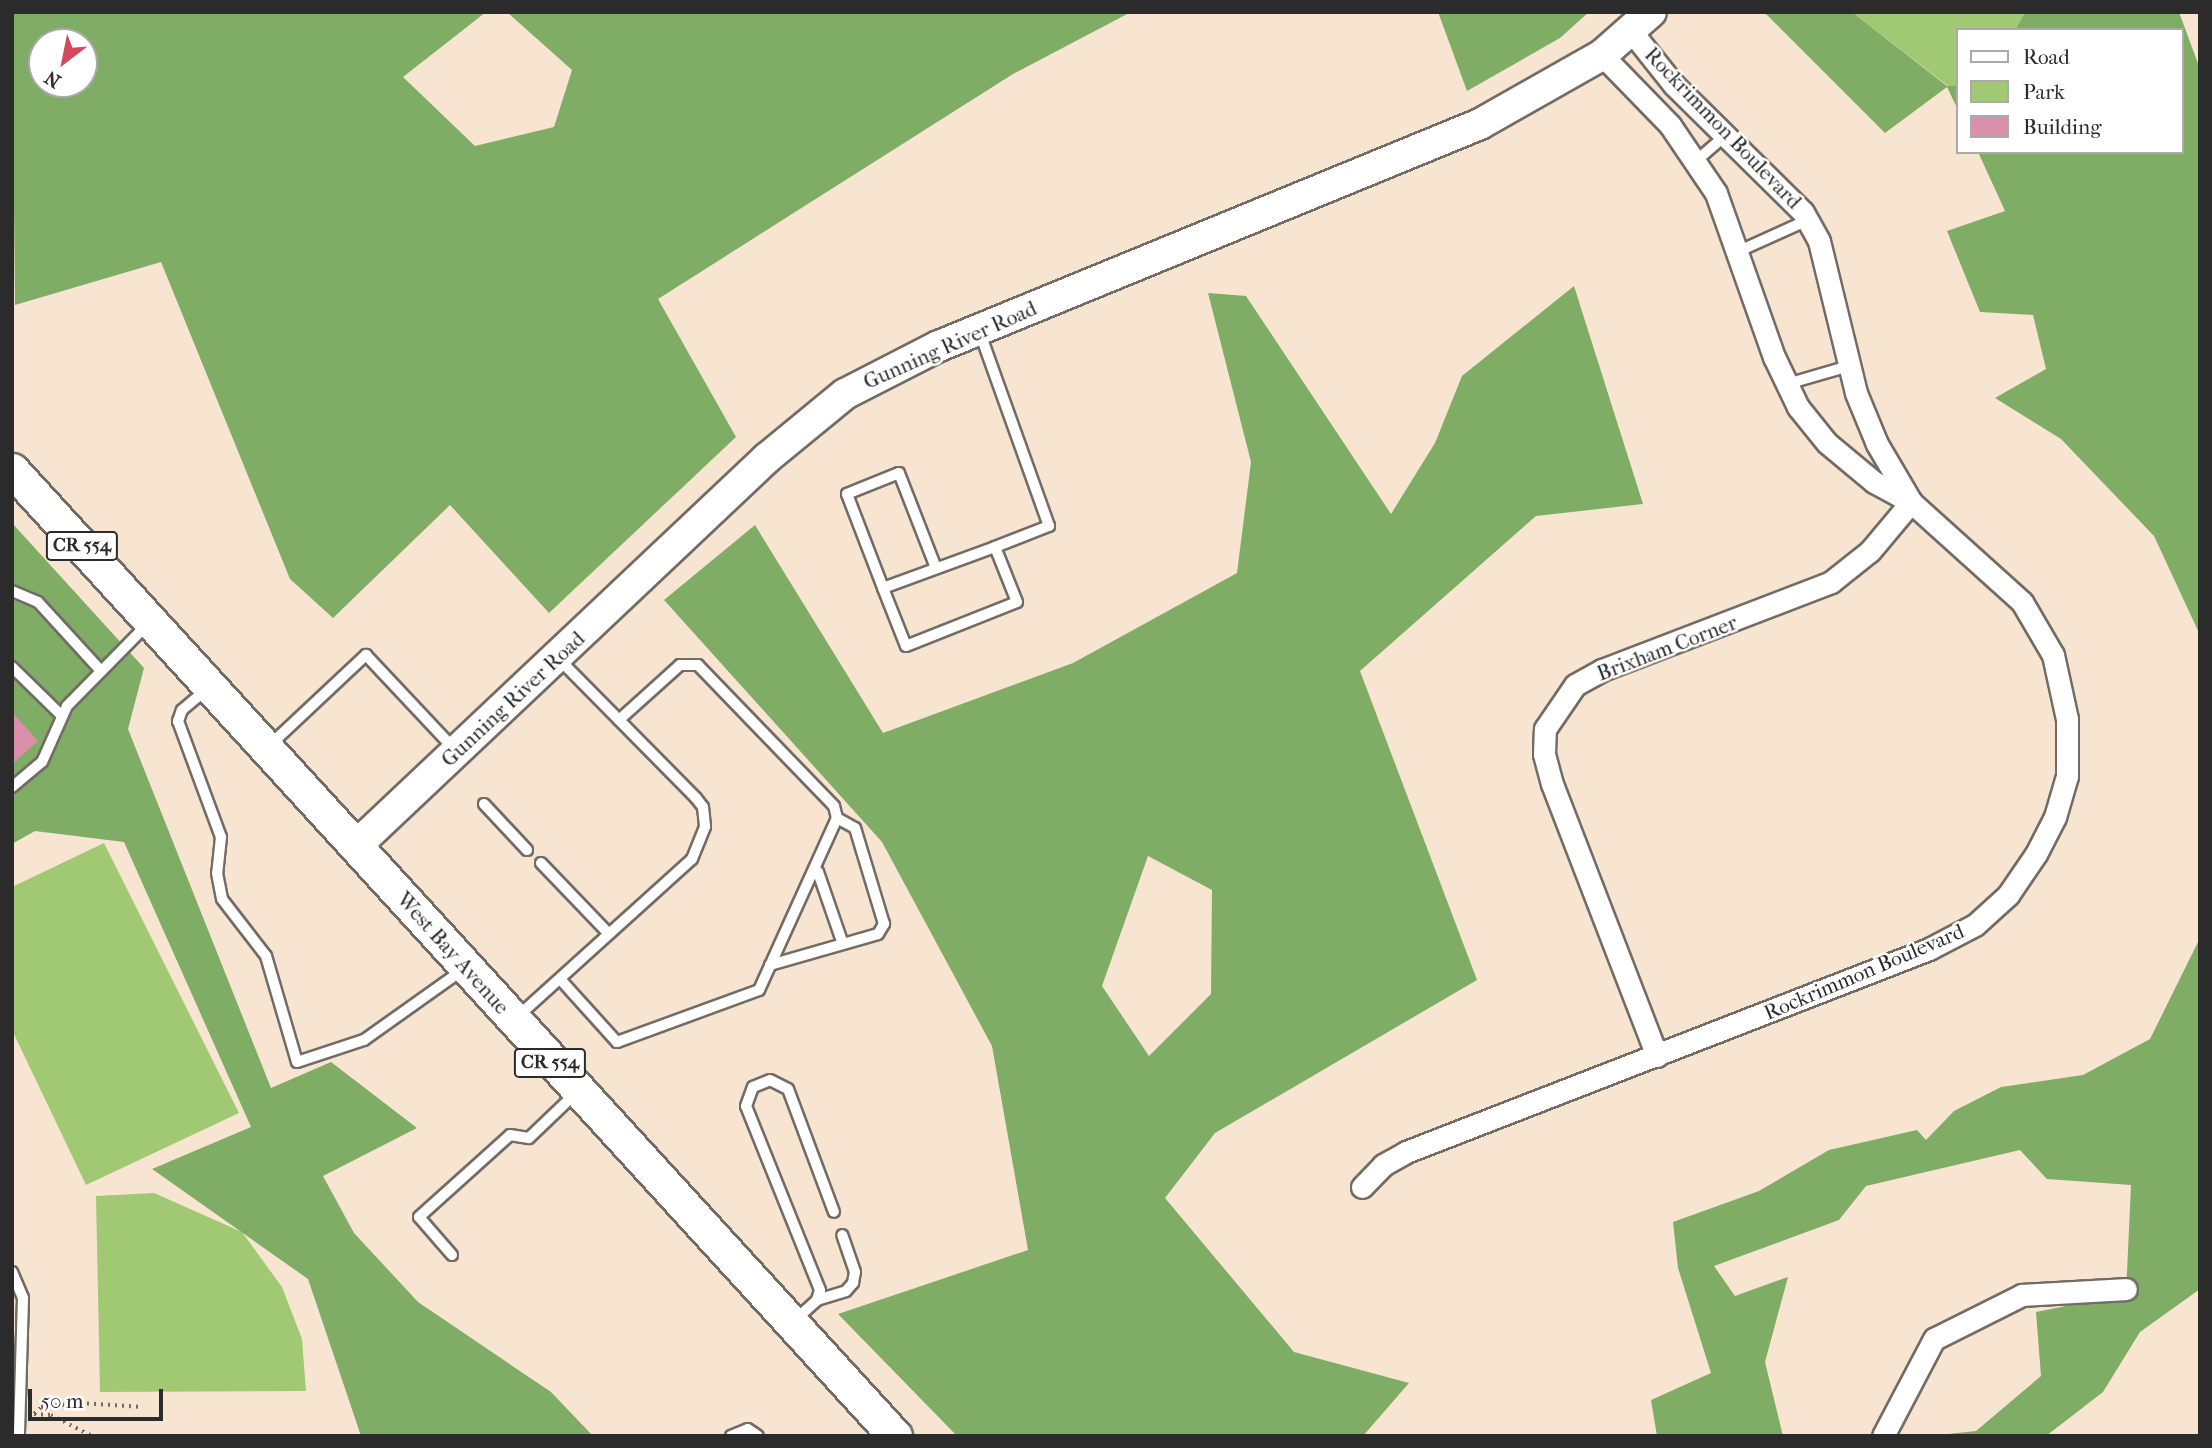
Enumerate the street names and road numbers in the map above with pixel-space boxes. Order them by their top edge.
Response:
street label: Rockrimmon Boulevard [1639,42,1807,214]
street label: Gunning River Road [859,295,1041,395]
road number: CR 554 [45,530,119,562]
street label: Brixham Corner [1593,610,1741,686]
street label: Gunning River Road [436,626,590,772]
street label: West Bay Avenue [391,887,515,1019]
street label: Rockrimmon Boulevard [1760,918,1968,1026]
road number: CR 554 [513,1048,587,1078]

